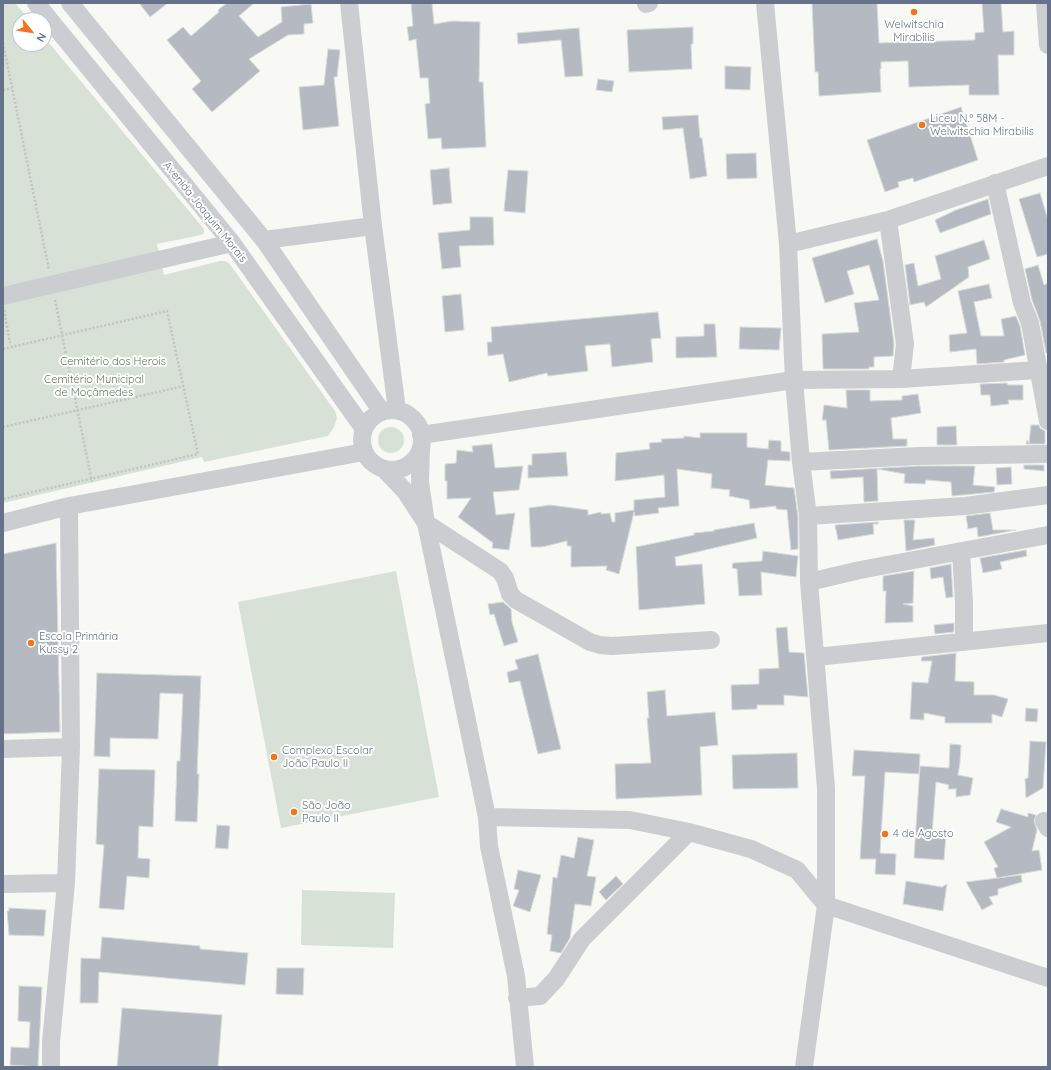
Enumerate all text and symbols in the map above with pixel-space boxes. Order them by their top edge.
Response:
marker: Welwitschia Mirabilis [909,7,919,17]
north arrow [12,12,52,52]
place label: Welwitschia Mirabilis [884,18,944,44]
text: N [33,30,50,45]
place label: Liceu N.º 58M - Welwitschia Mirabilis [930,112,1034,138]
marker: Liceu N.º 58M - Welwitschia Mirabilis [917,120,927,130]
street label: Avenida Joaquim Morais [160,159,250,265]
park label: Cemitério dos Herois [60,355,166,369]
park label: Cemitério Municipal de Moçâmedes [44,373,144,399]
place label: Escola Primária Kussy 2 [39,630,118,656]
marker: Escola Primária Kussy 2 [26,638,36,648]
place label: Complexo Escolar João Paulo II [282,744,373,770]
marker: Complexo Escolar João Paulo II [269,752,279,762]
place label: São João Paulo II [302,799,351,825]
marker: São João Paulo II [289,807,299,817]
place label: 4 de Agosto [893,827,954,841]
marker: 4 de Agosto [880,829,890,839]

